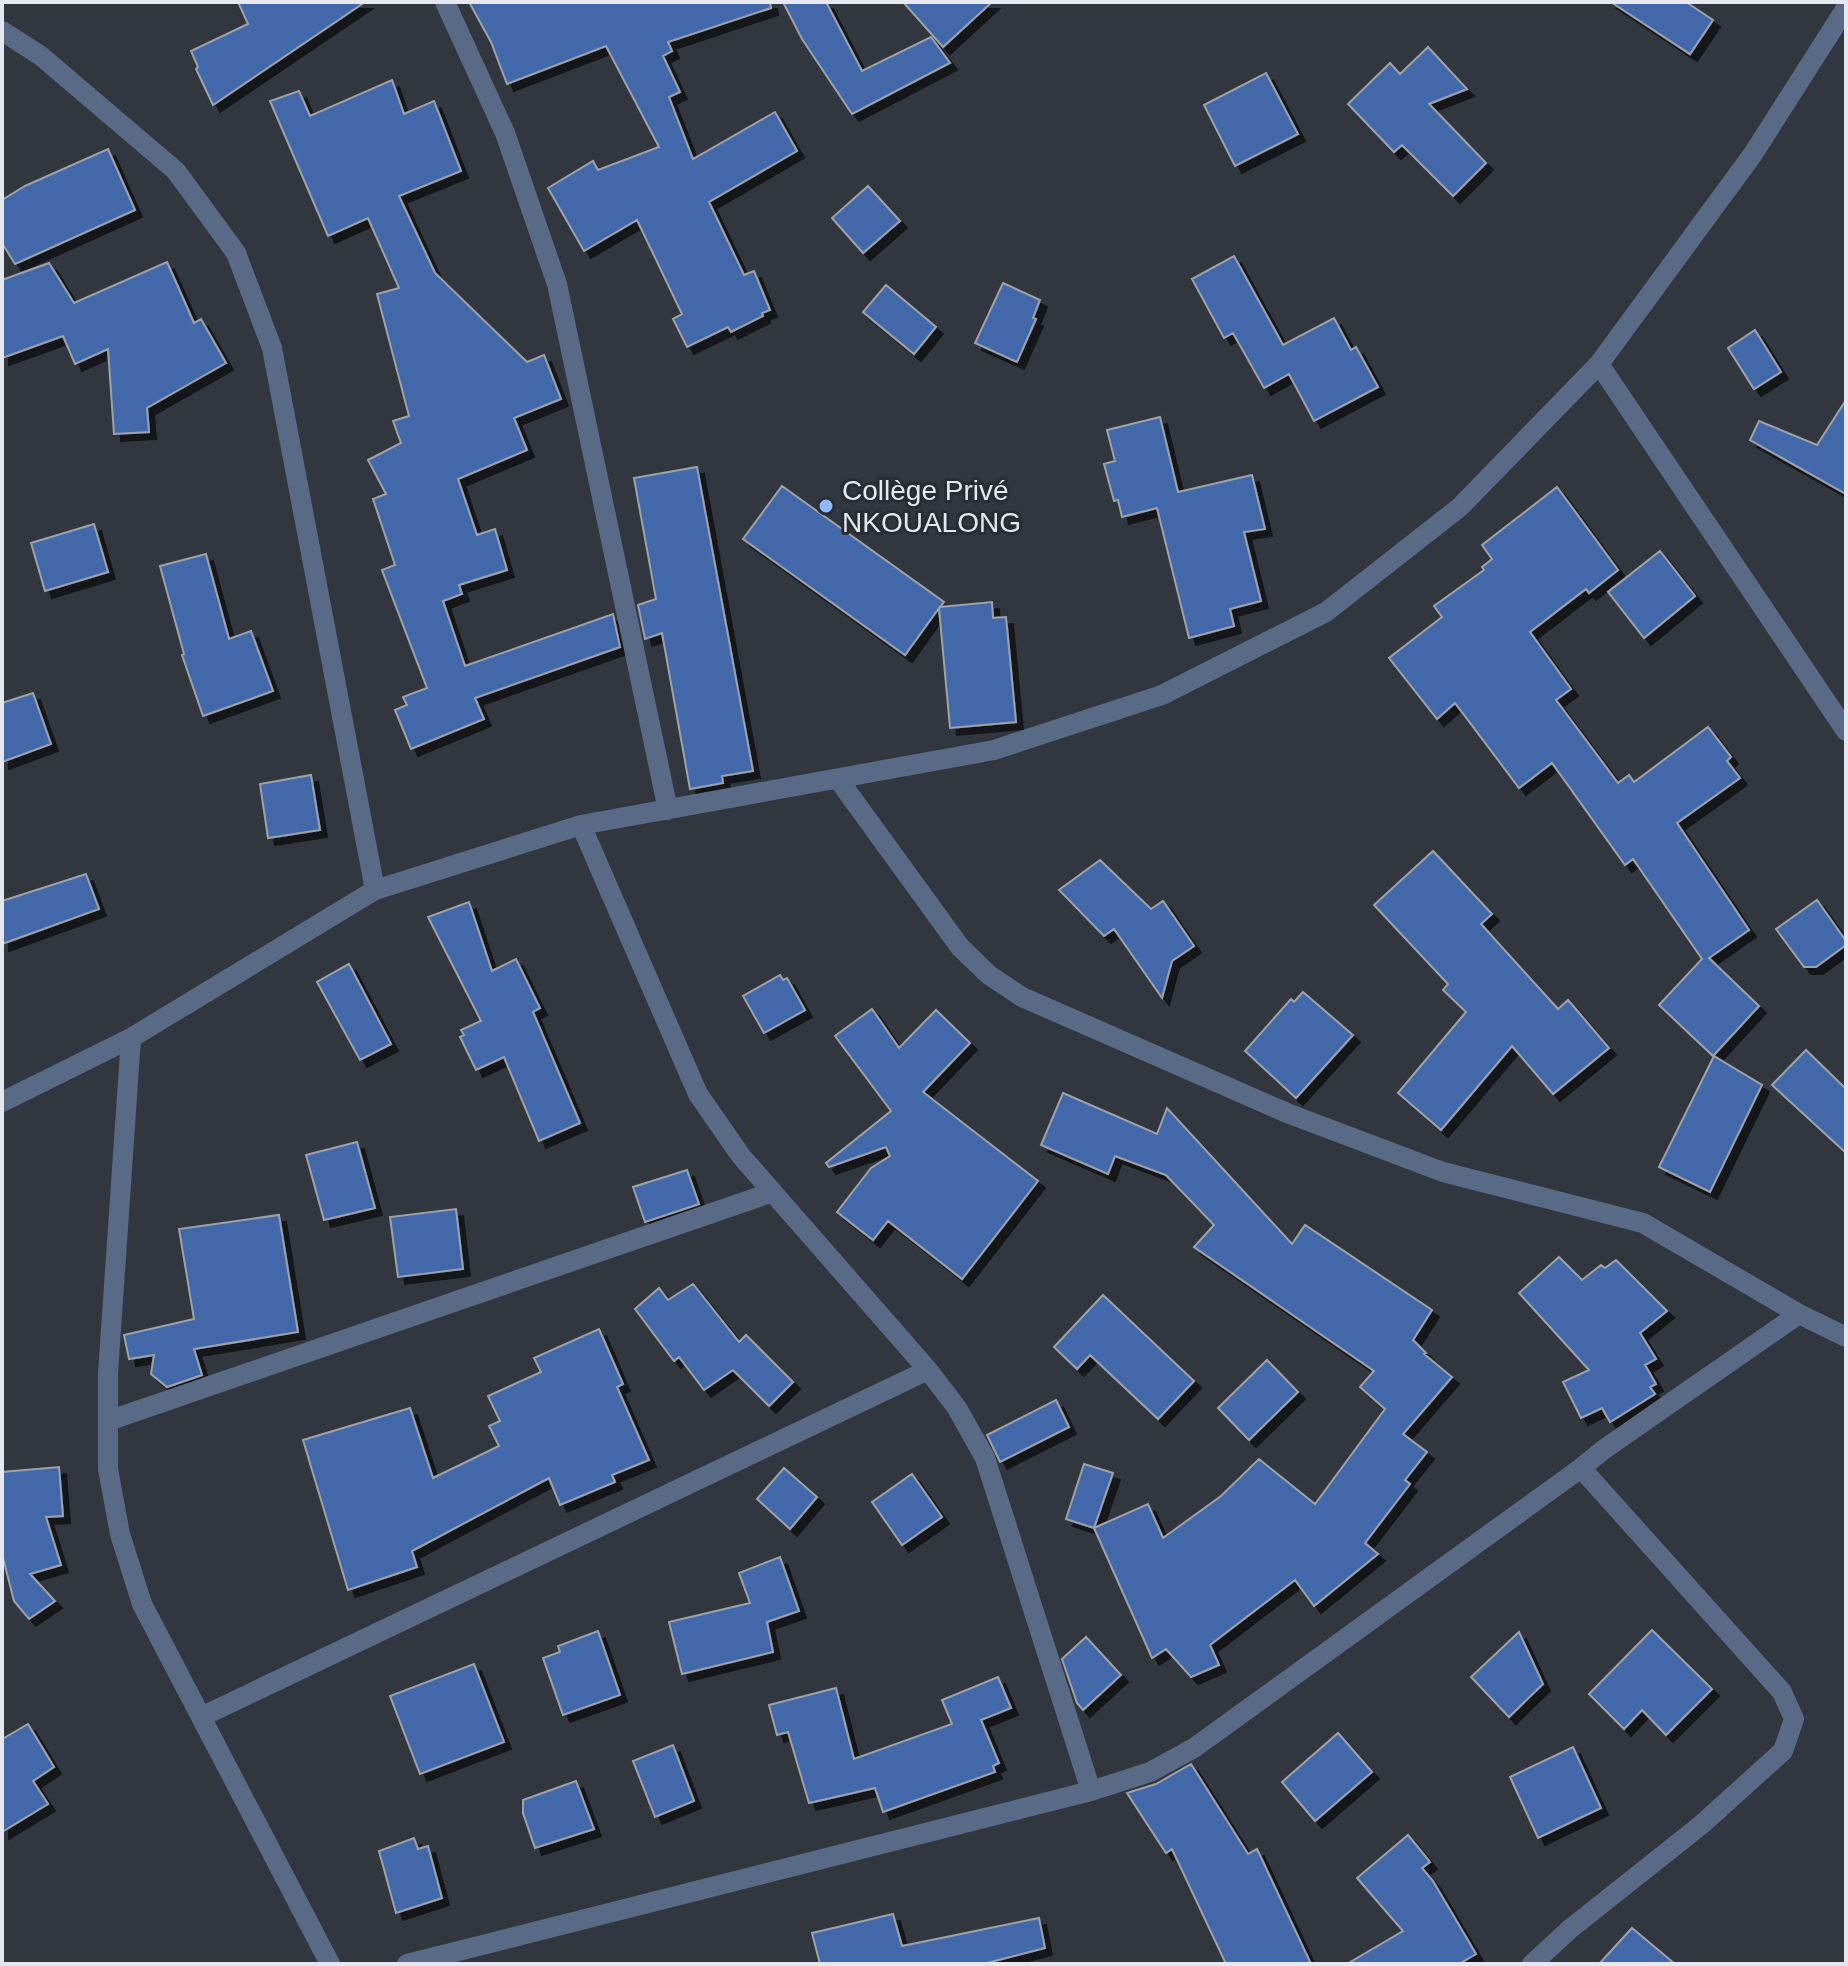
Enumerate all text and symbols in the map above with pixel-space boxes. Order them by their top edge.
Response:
place label: Collège Privé NKOUALONG [842,475,1021,538]
marker: Collège Privé NKOUALONG [817,497,835,515]

